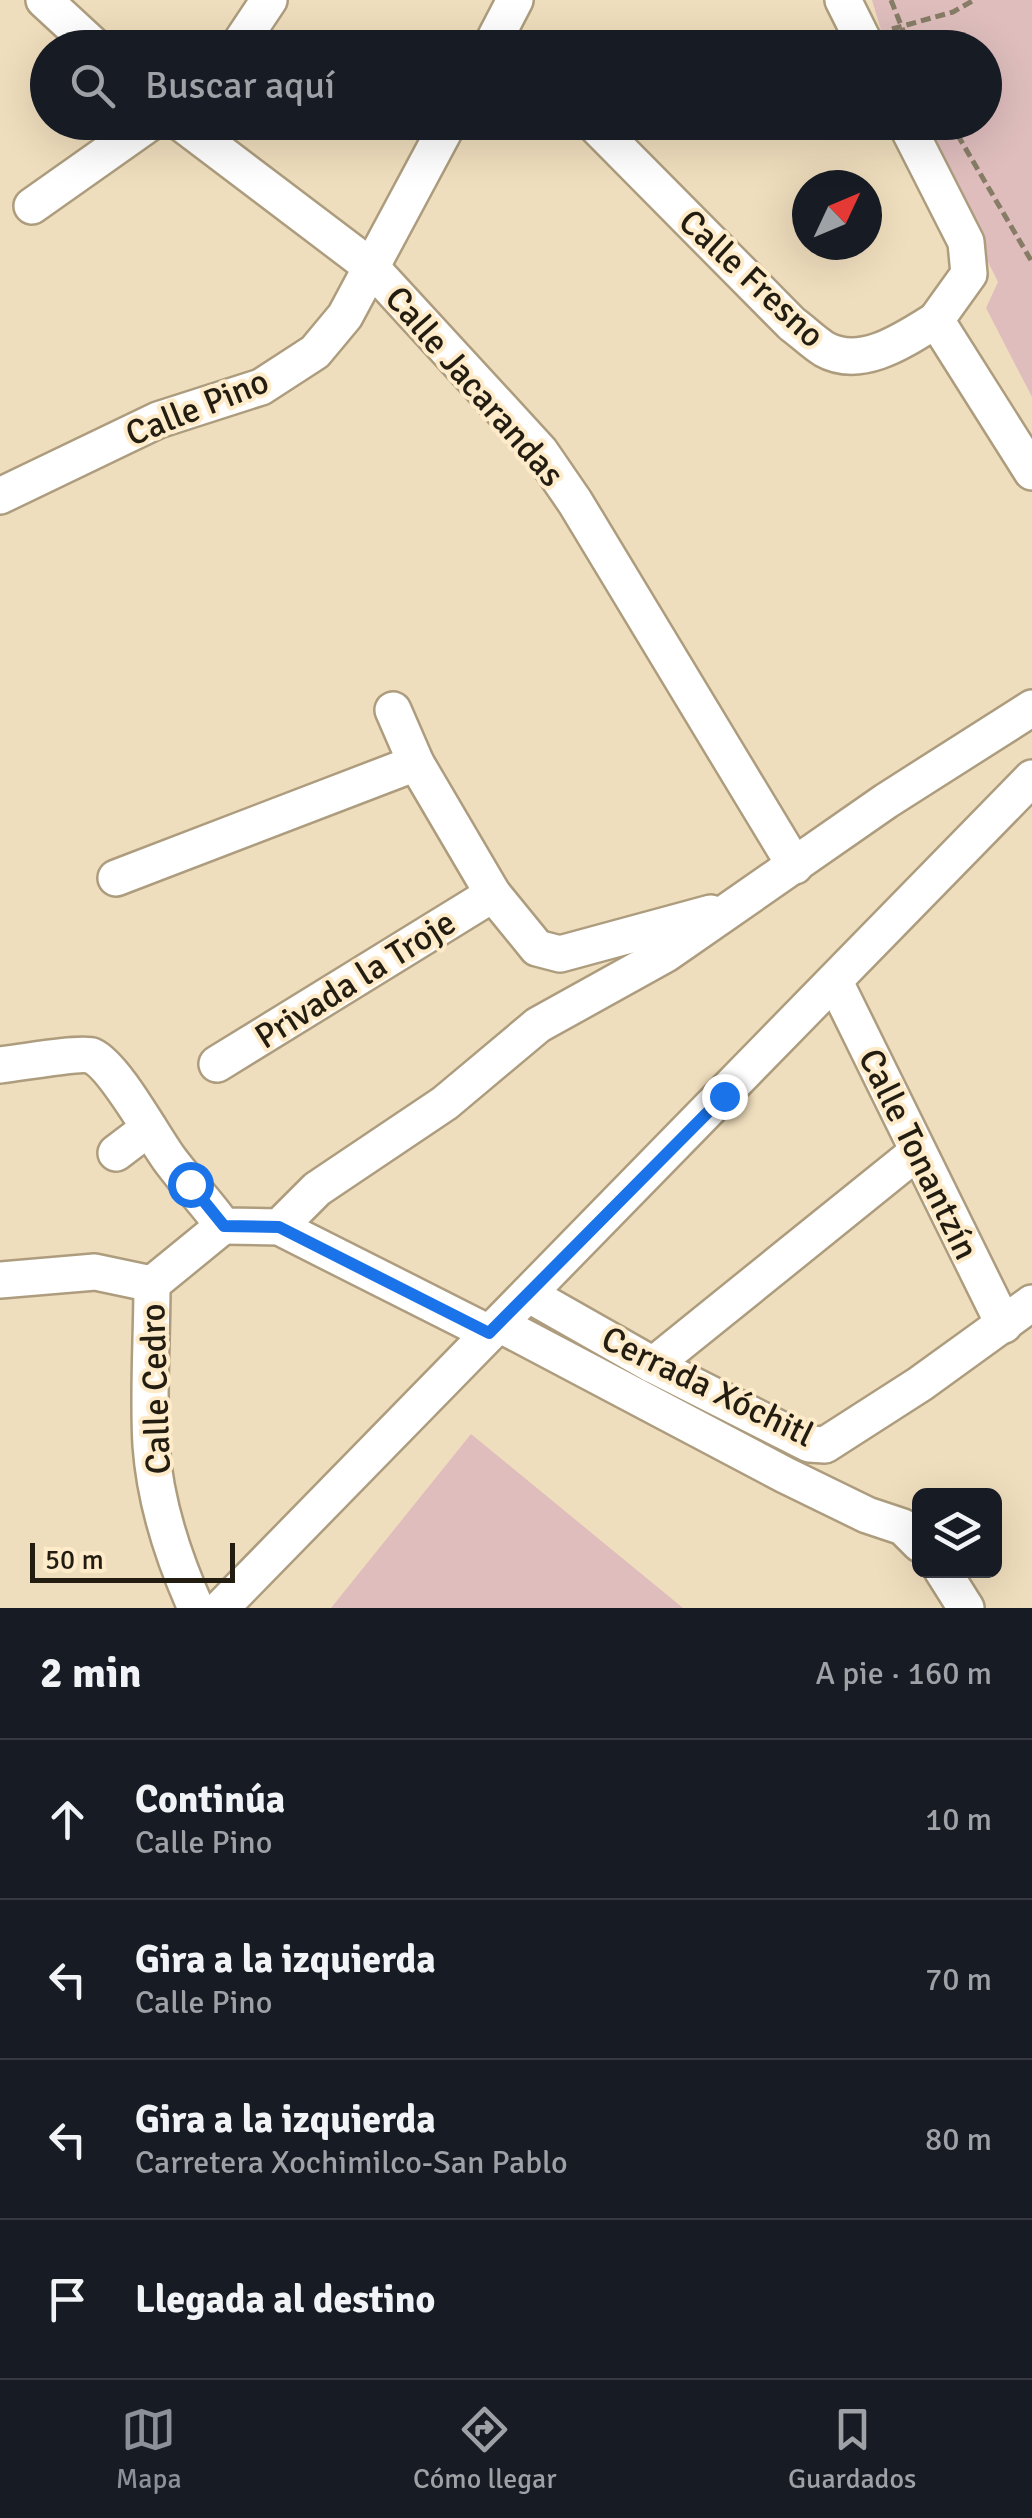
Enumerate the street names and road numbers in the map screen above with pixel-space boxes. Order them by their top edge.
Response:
street label: Calle Fresno [670,200,833,357]
street label: Calle Jacarandas [376,277,573,495]
street label: Calle Pino [119,359,275,456]
street label: Privada la Troje [247,901,463,1058]
street label: Calle Tonantzín [849,1042,988,1267]
street label: Calle Cedro [131,1303,180,1475]
street label: Cerrada Xóchitl [595,1317,821,1456]

